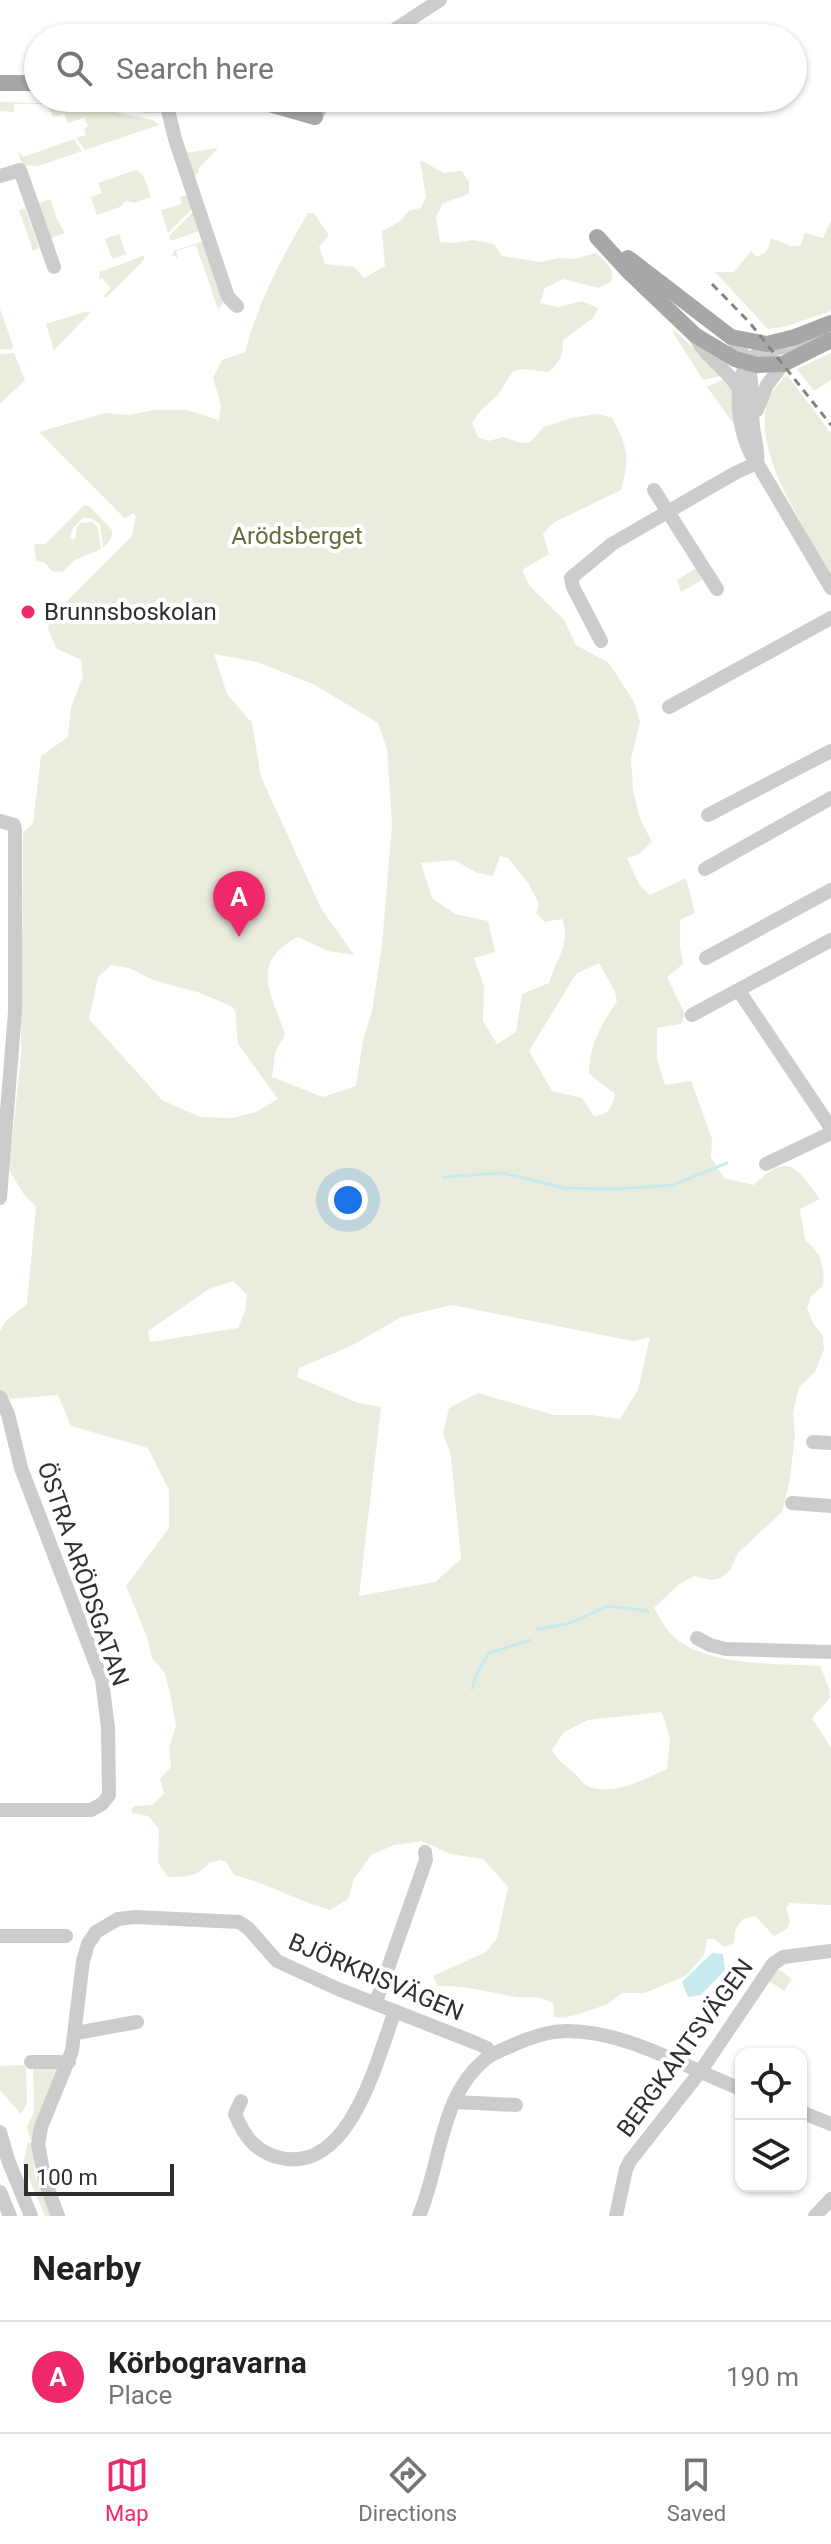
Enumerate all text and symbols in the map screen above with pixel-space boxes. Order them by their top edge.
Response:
search box [24,24,807,112]
icon: search [52,46,96,90]
text: Search here [116,51,274,86]
park label: Arödsberget [231,522,363,550]
place label: Brunnsboskolan [44,598,217,626]
marker: Brunnsboskolan [19,603,37,621]
pin: A [213,871,265,937]
your location [328,1180,368,1220]
street label: ÖSTRA ARÖDSGATAN [31,1458,135,1690]
street label: BJÖRKRISVÄGEN [284,1928,468,2026]
street label: BERGKANTSVÄGEN [611,1954,759,2142]
map controls [735,2048,807,2192]
button: locate [735,2048,807,2120]
button: layers [735,2120,807,2192]
scale bar [24,2160,174,2196]
text: 100 m [36,2165,98,2190]
text: Nearby [32,2248,141,2288]
text: Körbogravarna [108,2345,307,2380]
text: A [49,2362,67,2392]
text: 190 m [726,2362,799,2392]
text: Place [108,2380,172,2410]
tab: Map [105,2453,149,2526]
tab: Directions [358,2453,457,2526]
tab: Saved [667,2453,726,2526]

